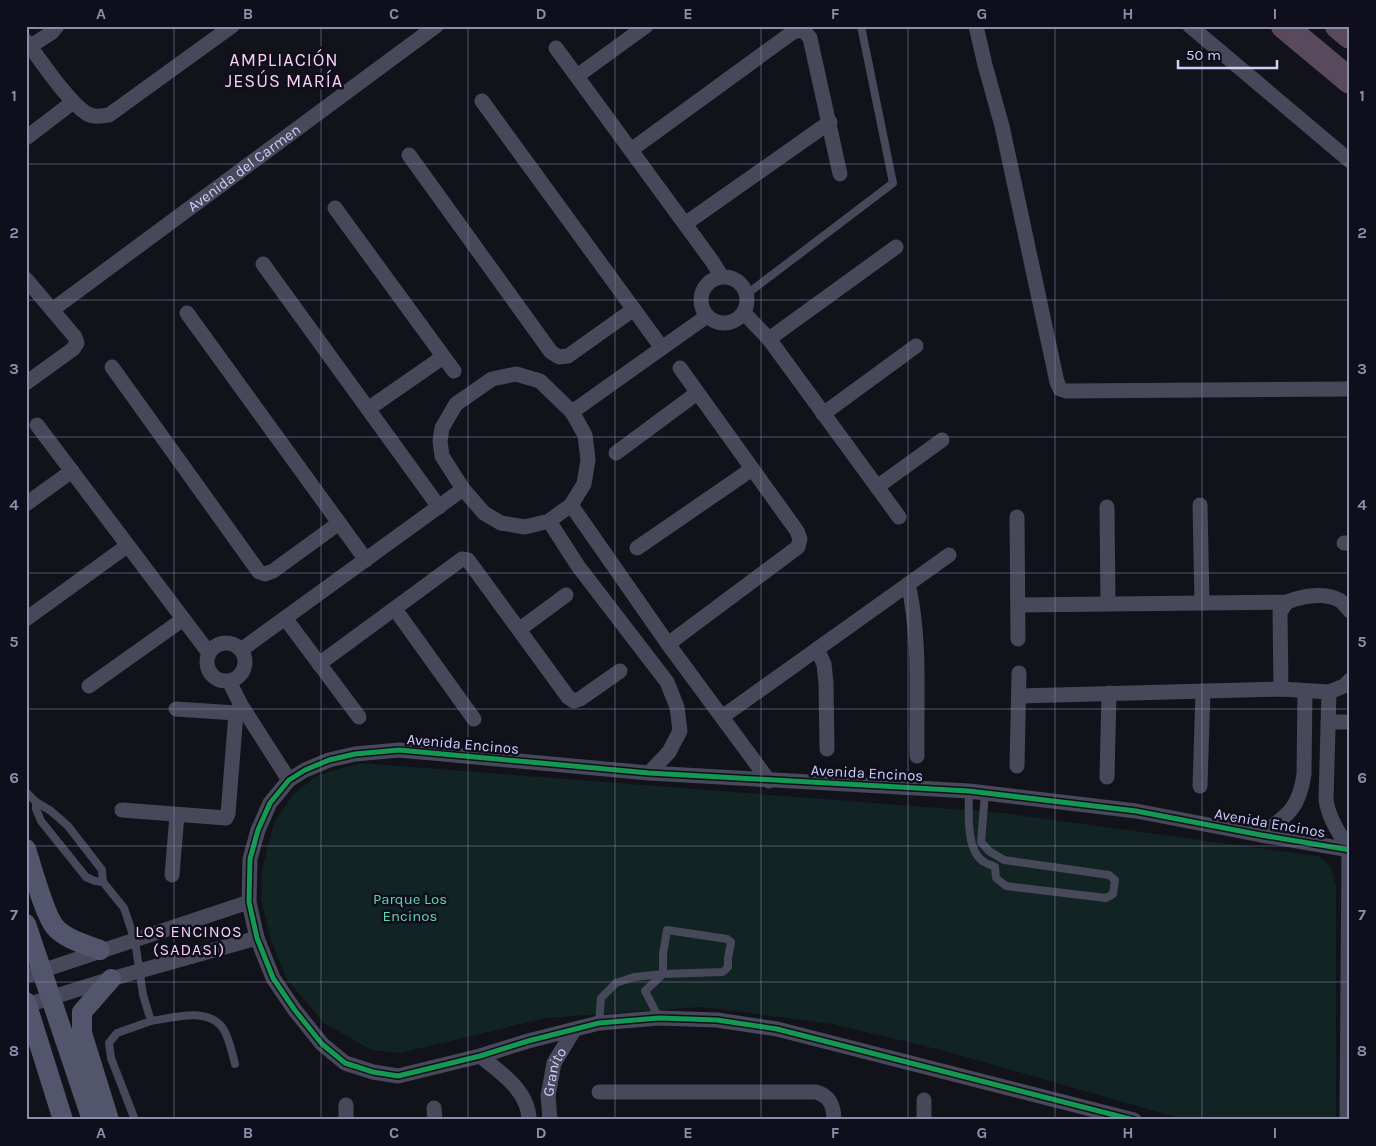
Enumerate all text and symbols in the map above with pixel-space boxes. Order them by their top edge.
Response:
text: A [96,4,106,23]
text: B [243,4,253,23]
text: C [389,4,399,23]
text: D [536,4,547,23]
text: E [683,4,693,23]
text: F [831,4,840,23]
text: G [977,4,987,23]
text: H [1122,4,1134,23]
text: I [1273,4,1277,23]
scale bar [1178,38,1277,70]
text: 50 m [1186,46,1221,64]
district label: AMPLIACIÓN JESÚS MARÍA [225,48,343,92]
text: 1 [11,86,17,105]
text: 1 [1359,86,1365,105]
street label: Avenida del Carmen [184,120,304,216]
text: 2 [9,223,19,242]
text: 2 [1357,223,1367,242]
text: 3 [9,359,19,378]
text: 3 [1357,359,1367,378]
text: 4 [9,495,19,514]
text: 4 [1357,495,1367,514]
text: 5 [9,632,19,651]
text: 5 [1357,632,1367,651]
street label: Avenida Encinos [406,730,520,758]
street label: Avenida Encinos [810,761,924,785]
text: 6 [9,768,19,787]
text: 6 [1357,768,1367,787]
street label: Avenida Encinos [1213,804,1327,842]
park label: Parque Los Encinos [373,890,447,925]
text: 7 [10,905,18,924]
text: 7 [1358,905,1366,924]
district label: LOS ENCINOS (SADASI) [135,922,243,959]
text: 8 [9,1041,19,1060]
text: 8 [1357,1041,1367,1060]
street label: Granito [539,1044,570,1098]
text: A [96,1123,106,1142]
text: B [243,1123,253,1142]
text: C [389,1123,399,1142]
text: D [536,1123,547,1142]
text: E [683,1123,693,1142]
text: F [831,1123,840,1142]
text: G [977,1123,987,1142]
text: H [1122,1123,1134,1142]
text: I [1273,1123,1277,1142]

